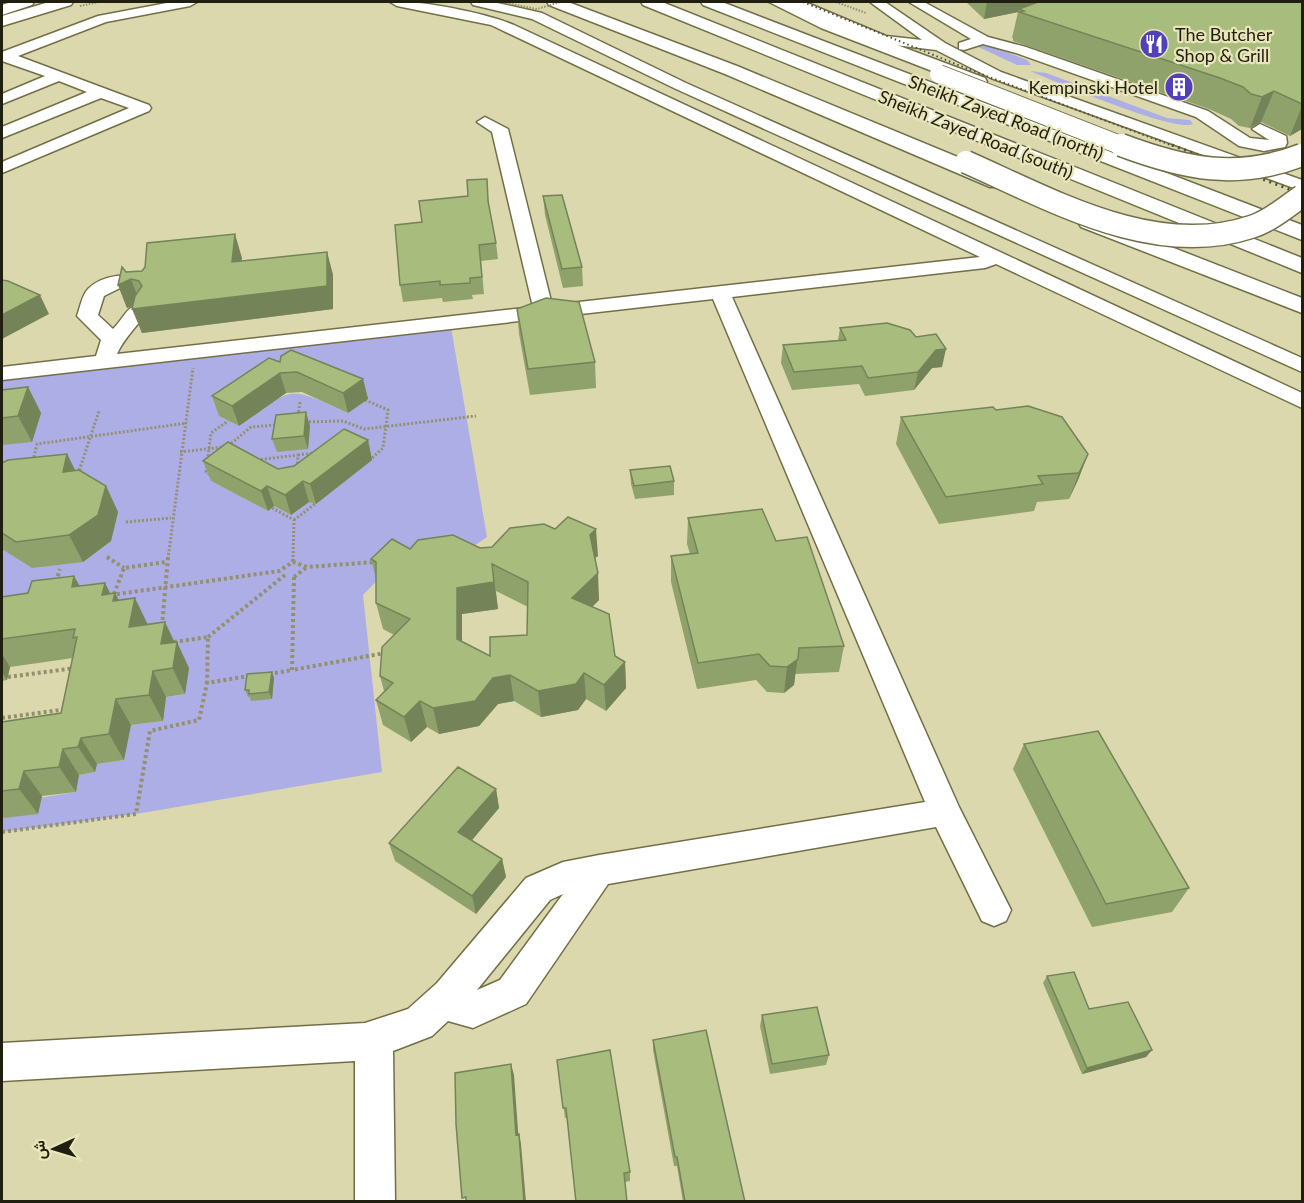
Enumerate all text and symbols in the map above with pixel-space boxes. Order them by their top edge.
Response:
place label: The Butcher Shop & Grill [1175,23,1273,66]
restaurant icon: The Butcher Shop & Grill [1138,28,1170,60]
street label: Sheikh Zayed Road (north) [905,70,1107,164]
building icon: Kempinski Hotel [1163,71,1195,103]
place label: Kempinski Hotel [1028,76,1158,98]
street label: Sheikh Zayed Road (south) [875,85,1077,183]
north arrow [24,1119,84,1179]
text: ش [28,1140,50,1160]

